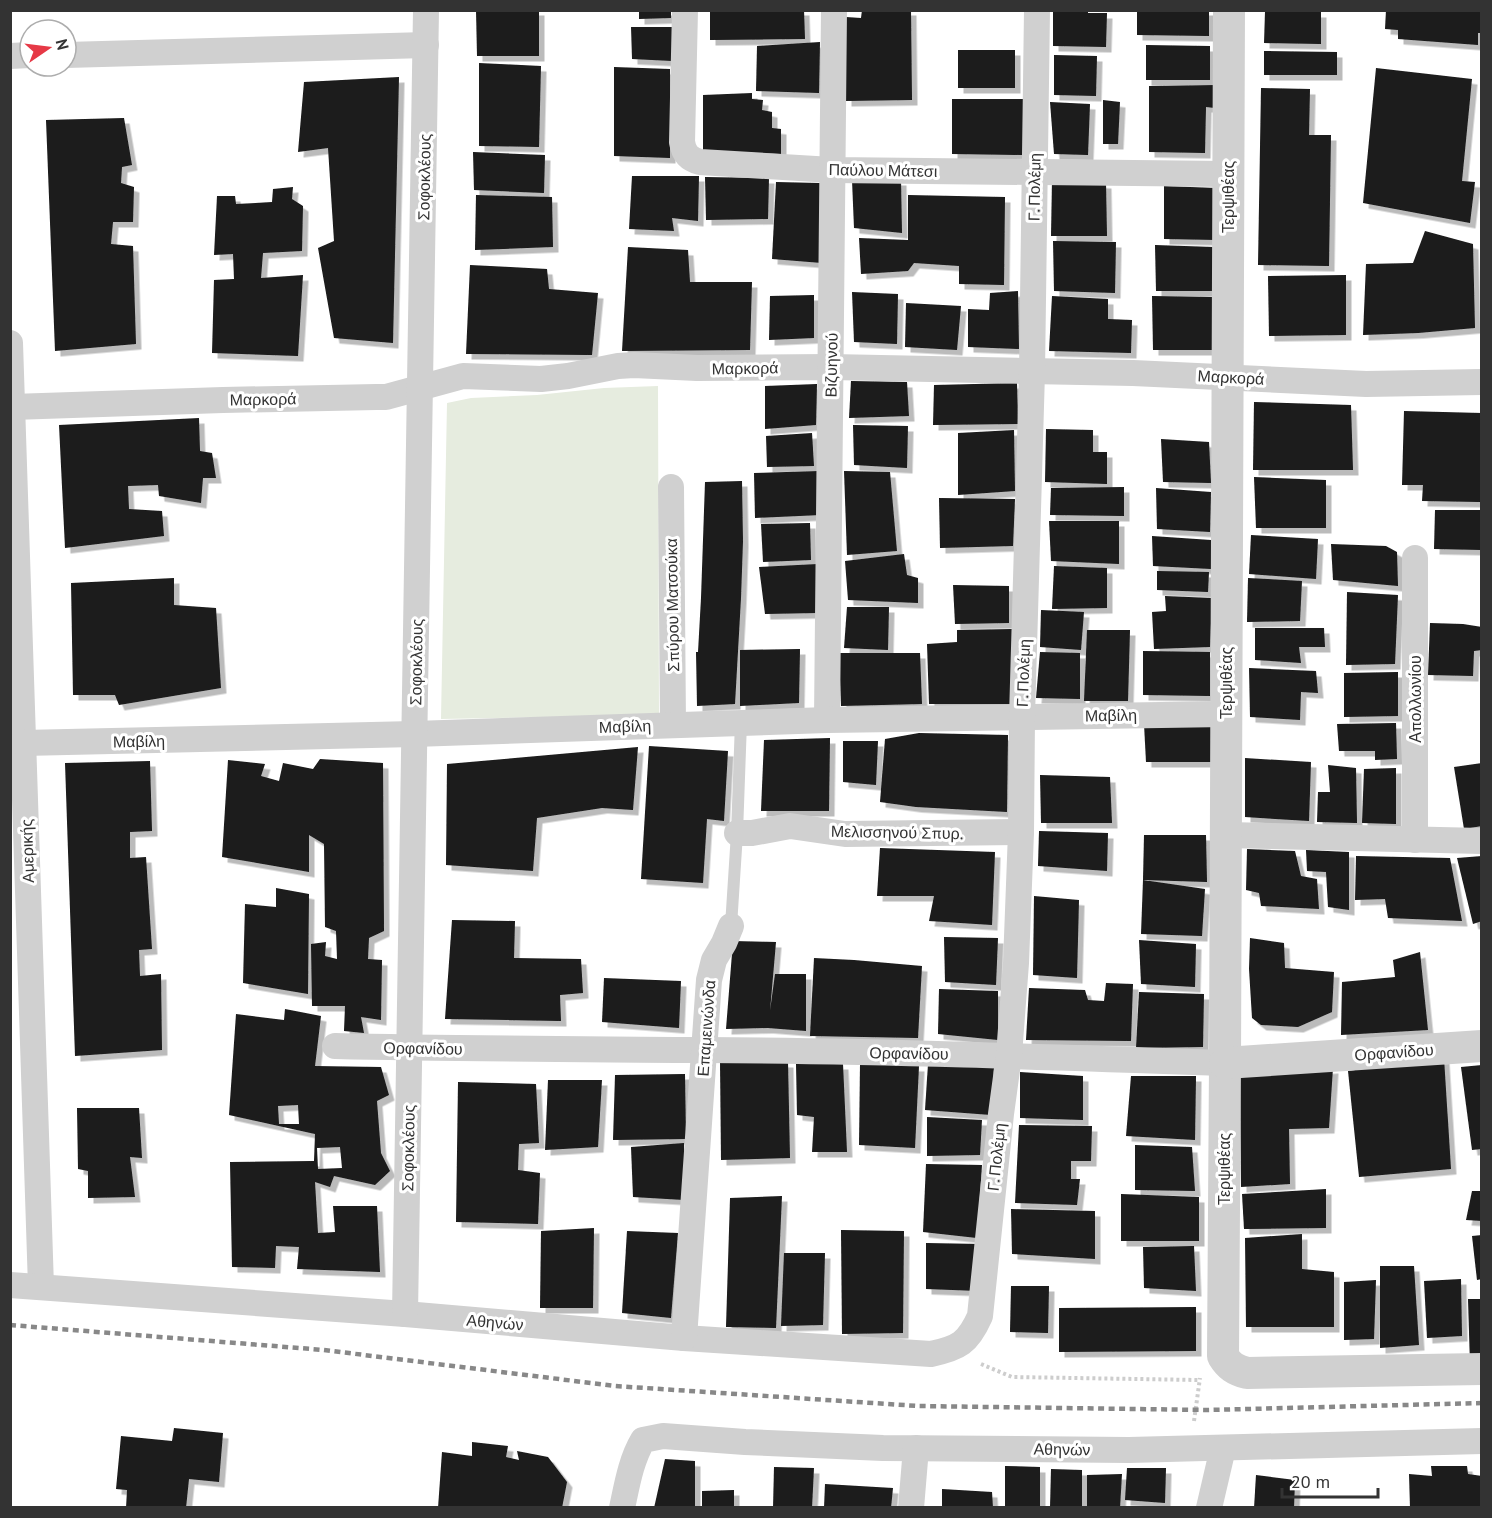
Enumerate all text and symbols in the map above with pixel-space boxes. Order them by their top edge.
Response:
north arrow [18,18,78,78]
text: N [52,37,74,52]
street label: Σοφοκλέους [413,133,435,220]
street label: Γ. Πολέμη [1023,153,1045,221]
street label: Παύλου Μάτεσι [828,159,938,181]
street label: Τερψιθέας [1218,161,1238,233]
street label: Βιζυηνού [820,333,842,397]
street label: Μαρκορά [711,357,779,379]
street label: Μαρκορά [1197,365,1265,389]
street label: Μαρκορά [229,388,297,410]
street label: Σπύρου Ματσούκα [661,538,683,672]
street label: Σοφοκλέους [405,618,427,705]
street label: Γ. Πολέμη [1012,639,1034,707]
street label: Τερψιθέας [1216,647,1236,719]
street label: Απολλωνίου [1405,655,1425,743]
street label: Μαβίλη [1085,705,1137,725]
street label: Μαβίλη [599,715,651,737]
street label: Μαβίλη [113,731,165,751]
street label: Αμερικής [16,818,38,883]
street label: Μελισσηνού Σπυρ. [831,821,963,843]
street label: Επαμεινώνδα [693,979,719,1077]
street label: Ορφανίδου [383,1037,463,1059]
street label: Ορφανίδου [1354,1039,1434,1065]
street label: Ορφανίδου [869,1042,949,1064]
street label: Σοφοκλέους [397,1104,419,1191]
street label: Γ. Πολέμη [982,1122,1010,1192]
street label: Τερψιθέας [1214,1133,1234,1205]
street label: Αθηνών [466,1310,524,1334]
street label: Αθηνών [1033,1439,1091,1459]
scale bar [1282,1461,1378,1499]
text: 20 m [1291,1470,1330,1493]

